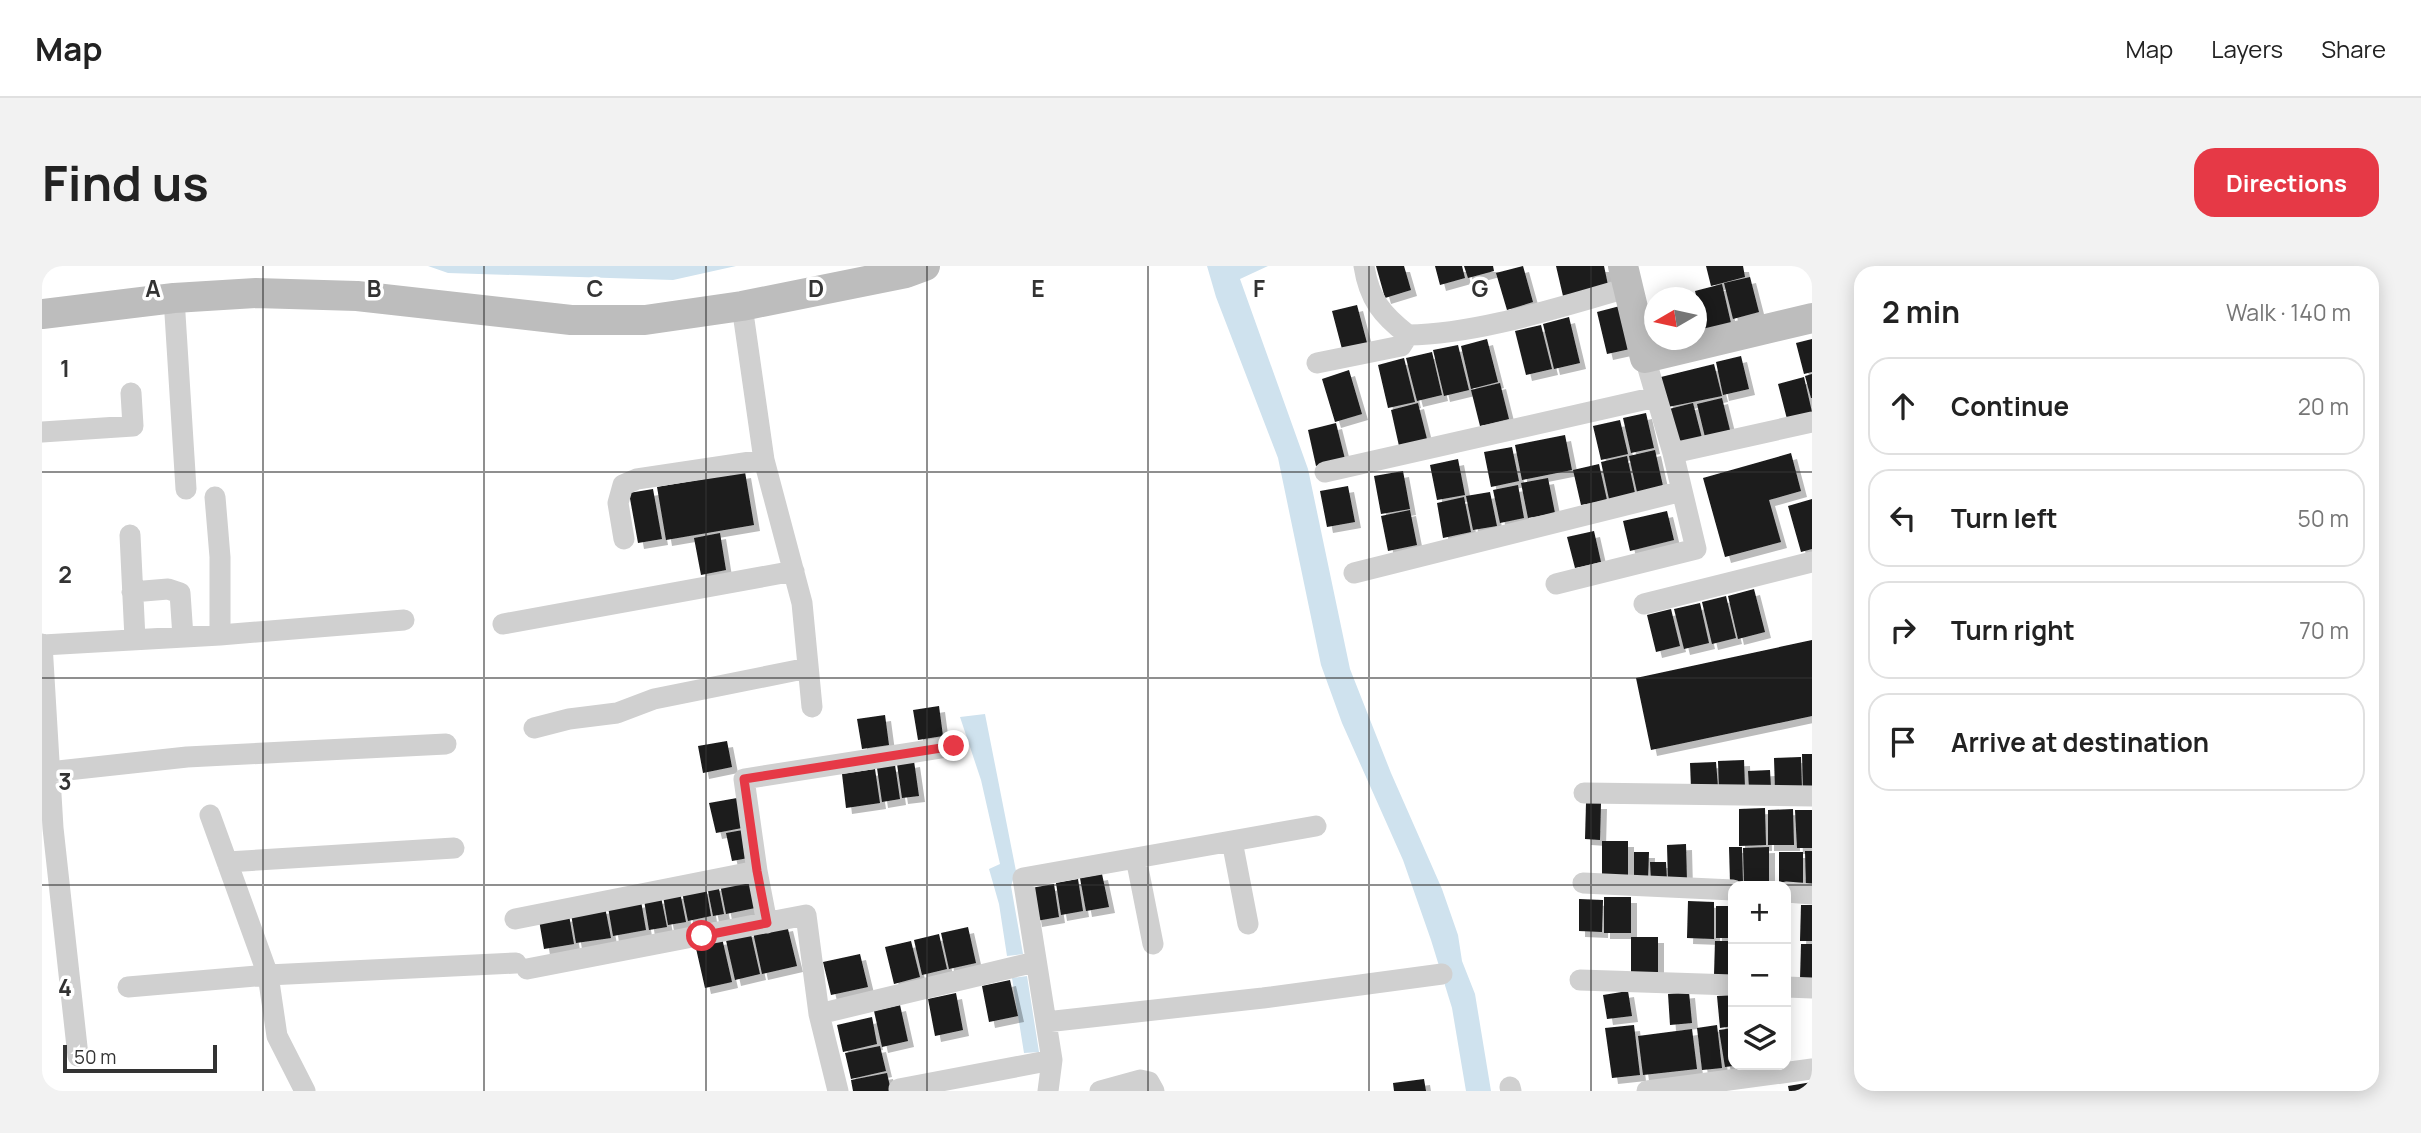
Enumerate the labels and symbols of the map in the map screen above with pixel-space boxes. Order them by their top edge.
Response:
text: A [145,272,161,304]
text: B [367,272,381,304]
text: C [587,272,604,304]
text: D [808,272,824,304]
text: E [1031,272,1045,304]
text: F [1253,272,1265,304]
text: G [1472,272,1489,304]
north arrow [1644,287,1707,350]
text: 1 [60,352,70,384]
text: 2 [58,558,72,590]
route end [938,730,969,761]
text: 3 [58,765,72,797]
route start [686,920,717,951]
text: 4 [58,971,72,1003]
scale bar [63,1042,217,1074]

